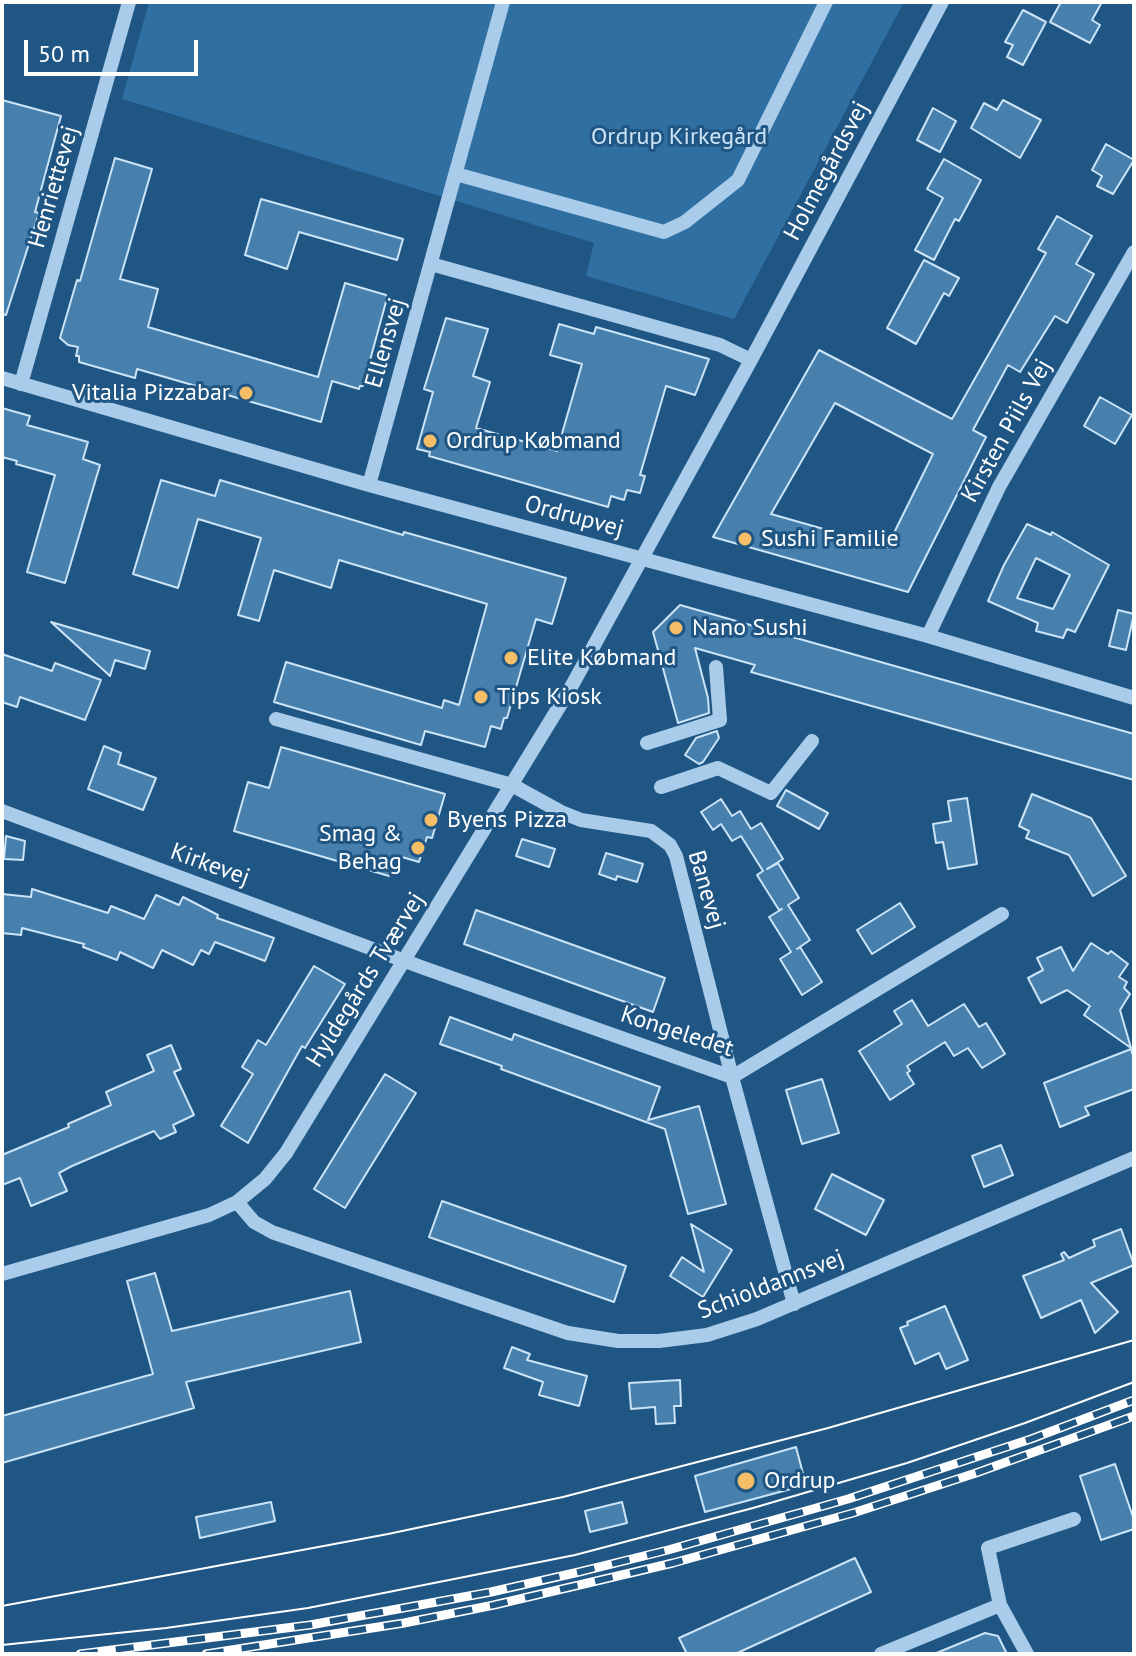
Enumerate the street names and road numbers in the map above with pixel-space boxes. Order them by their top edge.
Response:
street label: Holmegårdsvej [778,97,876,245]
street label: Henriettevej [23,123,85,251]
street label: Ellensvej [359,295,413,391]
street label: Kirsten Piils Vej [956,354,1058,508]
street label: Ordrupvej [521,490,627,544]
street label: Kirkevej [167,837,253,893]
street label: Banevej [681,847,731,933]
street label: Hyldegårds Tværvej [301,887,431,1073]
street label: Kongeledet [617,1000,737,1064]
street label: Schioldannsvej [694,1244,848,1326]

